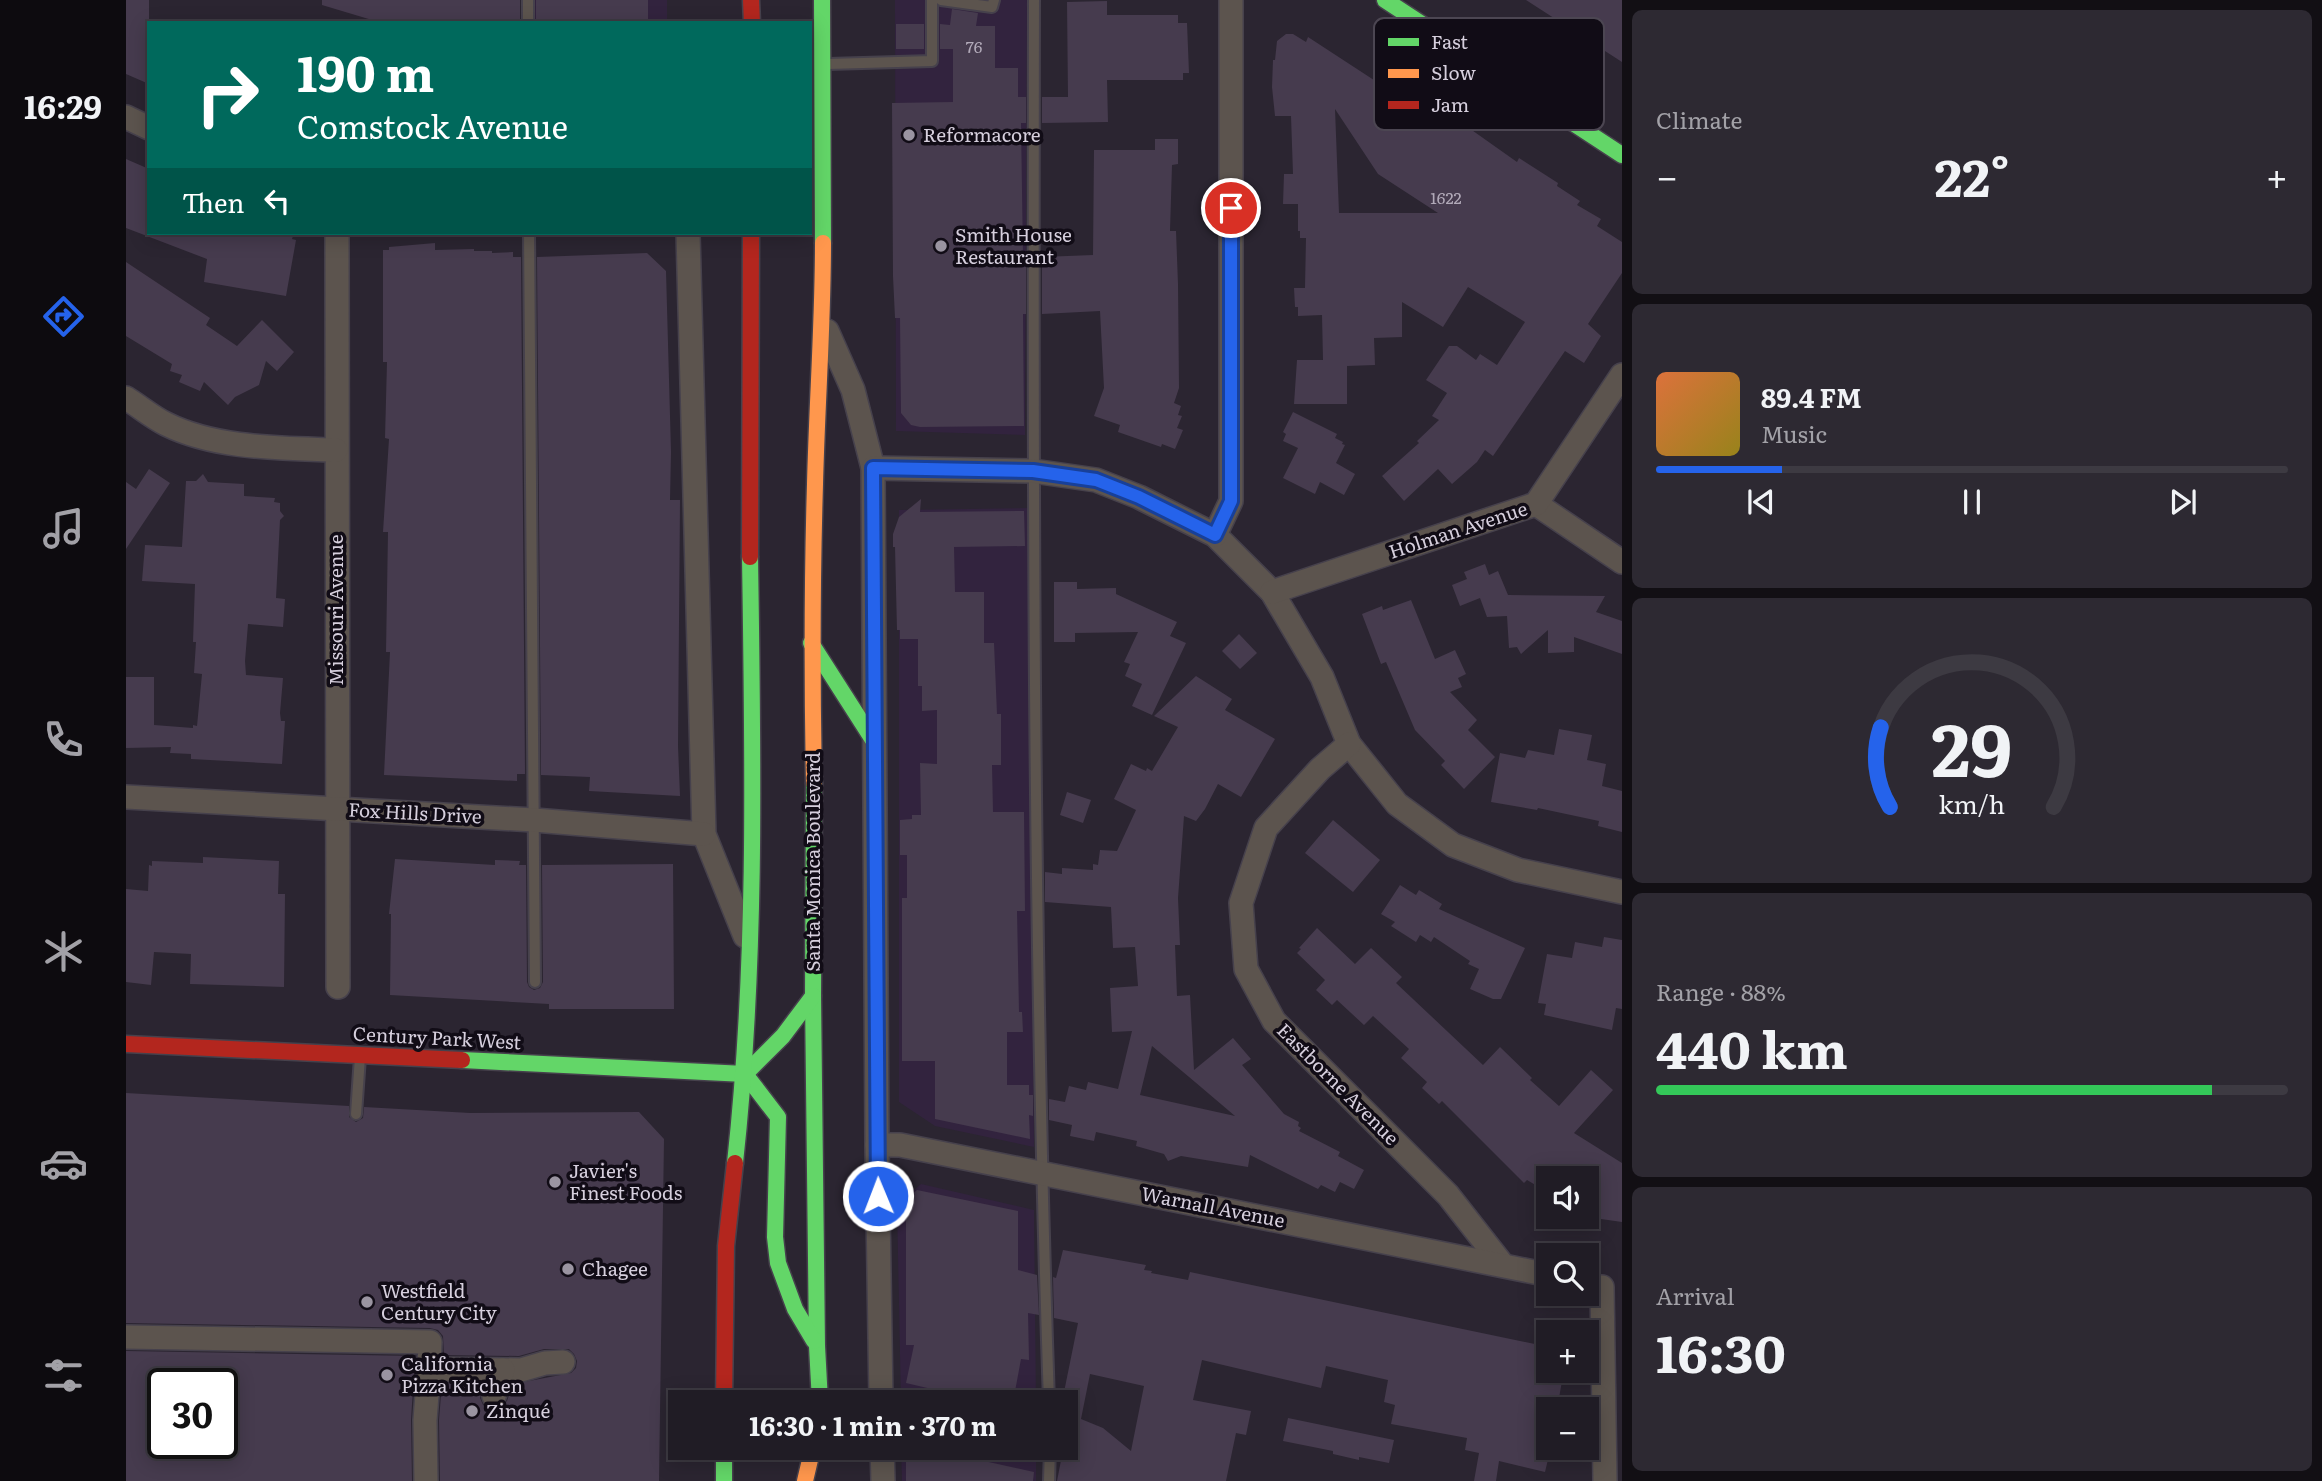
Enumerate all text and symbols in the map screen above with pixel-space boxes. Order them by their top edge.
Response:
legend [1374,18,1604,130]
text: Fast [1431,27,1468,55]
text: 190 m [297,34,434,107]
house number: 76 [966,34,983,58]
icon: right [182,49,273,140]
text: Slow [1431,58,1476,86]
text: 16:29 [24,81,102,129]
text: Jam [1431,90,1469,118]
text: Comstock Avenue [297,101,568,149]
text: Climate [1656,102,1742,136]
place label: Reformacore [923,120,1041,148]
marker: Reformacore [901,127,917,143]
text: 22° [1934,136,2010,213]
text: − [1656,146,1678,203]
text: + [2266,146,2288,203]
pin [1201,178,1261,238]
text: Then [182,182,244,221]
icon: left [258,182,296,220]
house number: 1622 [1430,185,1462,209]
icon: arrive [1212,189,1250,227]
place label: Smith House Restaurant [955,220,1072,270]
marker: Smith House Restaurant [933,238,949,254]
icon: directions [39,292,88,341]
text: 89.4 FM [1761,377,1862,416]
text: Music [1761,416,1827,450]
icon: previous [1742,483,1780,521]
icon: pause [1953,483,1991,521]
icon: next [2164,483,2202,521]
street label: Holman Avenue [1385,493,1531,565]
icon: music [39,504,88,553]
street label: Missouri Avenue [321,534,349,686]
text: 29 [1931,691,2013,799]
icon: phone [39,715,88,764]
street label: Santa Monica Boulevard [798,752,826,972]
text: km/h [1939,784,2005,821]
street label: Fox Hills Drive [348,795,483,829]
icon: climate [39,927,88,976]
text: Range · 88% [1656,974,1786,1008]
text: 440 km [1656,1008,1848,1085]
street label: Eastborne Avenue [1271,1016,1406,1151]
street label: Century Park West [352,1019,522,1055]
icon: car [39,1139,88,1188]
place label: Javier's Finest Foods [569,1156,683,1206]
position arrow [841,1159,915,1233]
map controls [1536,1166,1599,1460]
button: sound [1536,1166,1599,1229]
marker: Javier's Finest Foods [547,1174,563,1190]
street label: Warnall Avenue [1139,1178,1287,1234]
button: search [1536,1243,1599,1306]
place label: Chagee [582,1254,648,1282]
marker: Chagee [560,1261,576,1277]
place label: Westfield Century City [381,1276,497,1326]
text: Arrival [1656,1278,1735,1312]
marker: Westfield Century City [359,1294,375,1310]
text: 16:30 [1656,1312,1786,1389]
button: + [1536,1320,1599,1383]
place label: California Pizza Kitchen [401,1349,523,1399]
icon: filters [39,1351,88,1400]
marker: California Pizza Kitchen [379,1367,395,1383]
speed limit sign: 30 [147,1368,238,1459]
place label: Zinqué [486,1396,551,1424]
button: − [1536,1397,1599,1460]
marker: Zinqué [464,1403,480,1419]
text: 16:30 · 1 min · 370 m [749,1405,997,1444]

